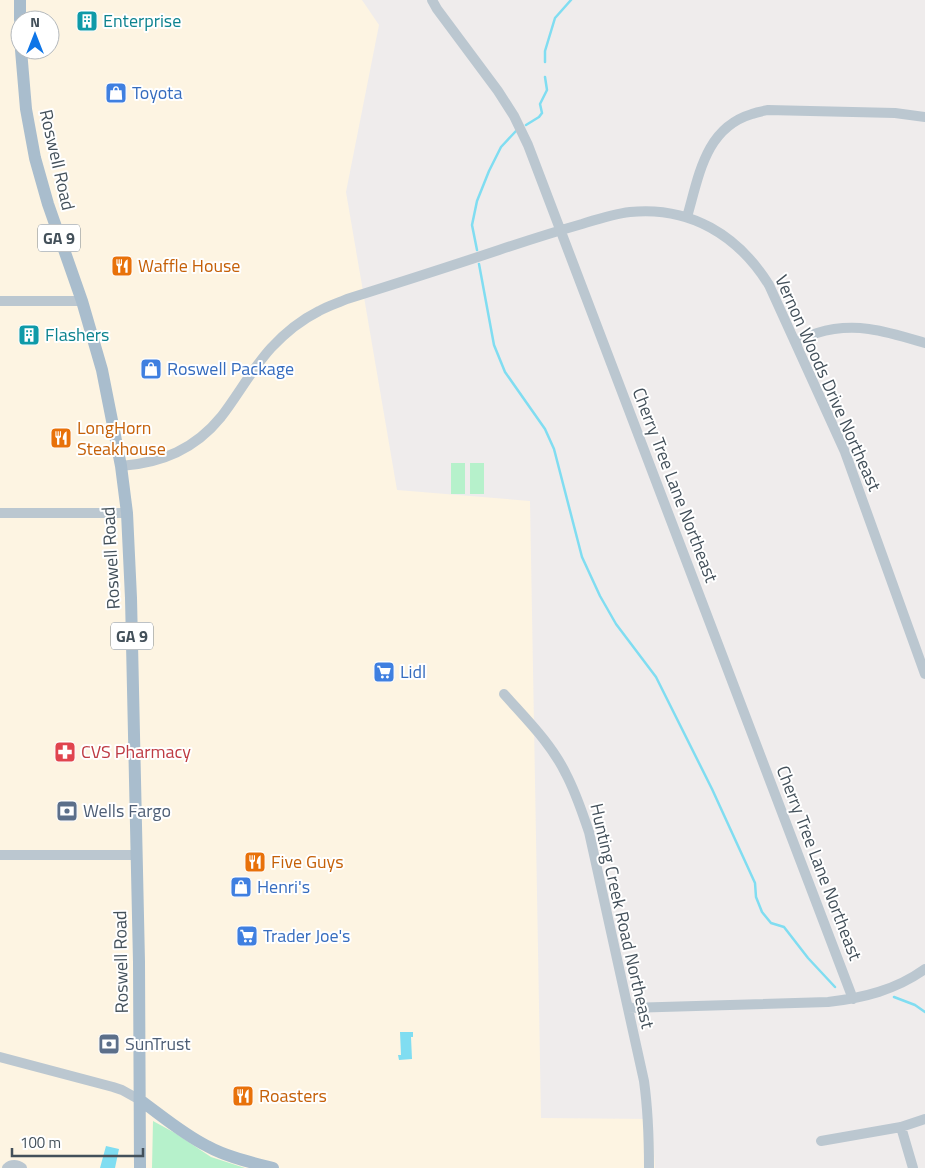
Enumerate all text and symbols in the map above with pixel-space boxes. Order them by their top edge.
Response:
place label: Enterprise [103,7,181,34]
building icon: Enterprise [75,9,99,33]
north arrow [10,10,60,60]
text: N [30,11,40,32]
place label: Toyota [132,79,182,106]
shop icon: Toyota [104,81,128,105]
street label: Roswell Road [33,107,82,213]
road number: GA 9 [38,224,80,252]
place label: Waffle House [138,252,240,279]
restaurant icon: Waffle House [110,254,134,278]
street label: Vernon Woods Drive Northeast [768,270,889,496]
place label: Flashers [45,321,109,348]
building icon: Flashers [17,323,41,347]
place label: Roswell Package [167,355,294,382]
shop icon: Roswell Package [139,357,163,381]
street label: Cherry Tree Lane Northeast [626,383,725,587]
place label: LongHorn Steakhouse [77,414,166,462]
restaurant icon: LongHorn Steakhouse [49,426,73,450]
street label: Roswell Road [94,506,127,610]
road number: GA 9 [111,622,153,650]
place label: Lidl [400,658,426,685]
supermarket icon: Lidl [372,660,396,684]
place label: CVS Pharmacy [81,738,191,765]
pharmacy icon: CVS Pharmacy [53,740,77,764]
street label: Cherry Tree Lane Northeast [770,761,869,965]
place label: Wells Fargo [83,797,171,824]
bank icon: Wells Fargo [55,799,79,823]
street label: Hunting Creek Road Northeast [583,801,662,1032]
place label: Five Guys [271,848,344,875]
restaurant icon: Five Guys [243,850,267,874]
place label: Henri's [257,873,310,900]
shop icon: Henri's [229,875,253,899]
street label: Roswell Road [106,910,135,1014]
place label: Trader Joe's [263,922,350,949]
supermarket icon: Trader Joe's [235,924,259,948]
place label: SunTrust [125,1030,191,1057]
bank icon: SunTrust [97,1032,121,1056]
place label: Roasters [259,1082,327,1109]
restaurant icon: Roasters [231,1084,255,1108]
scale bar [12,1126,144,1158]
text: 100 m [20,1131,61,1154]

